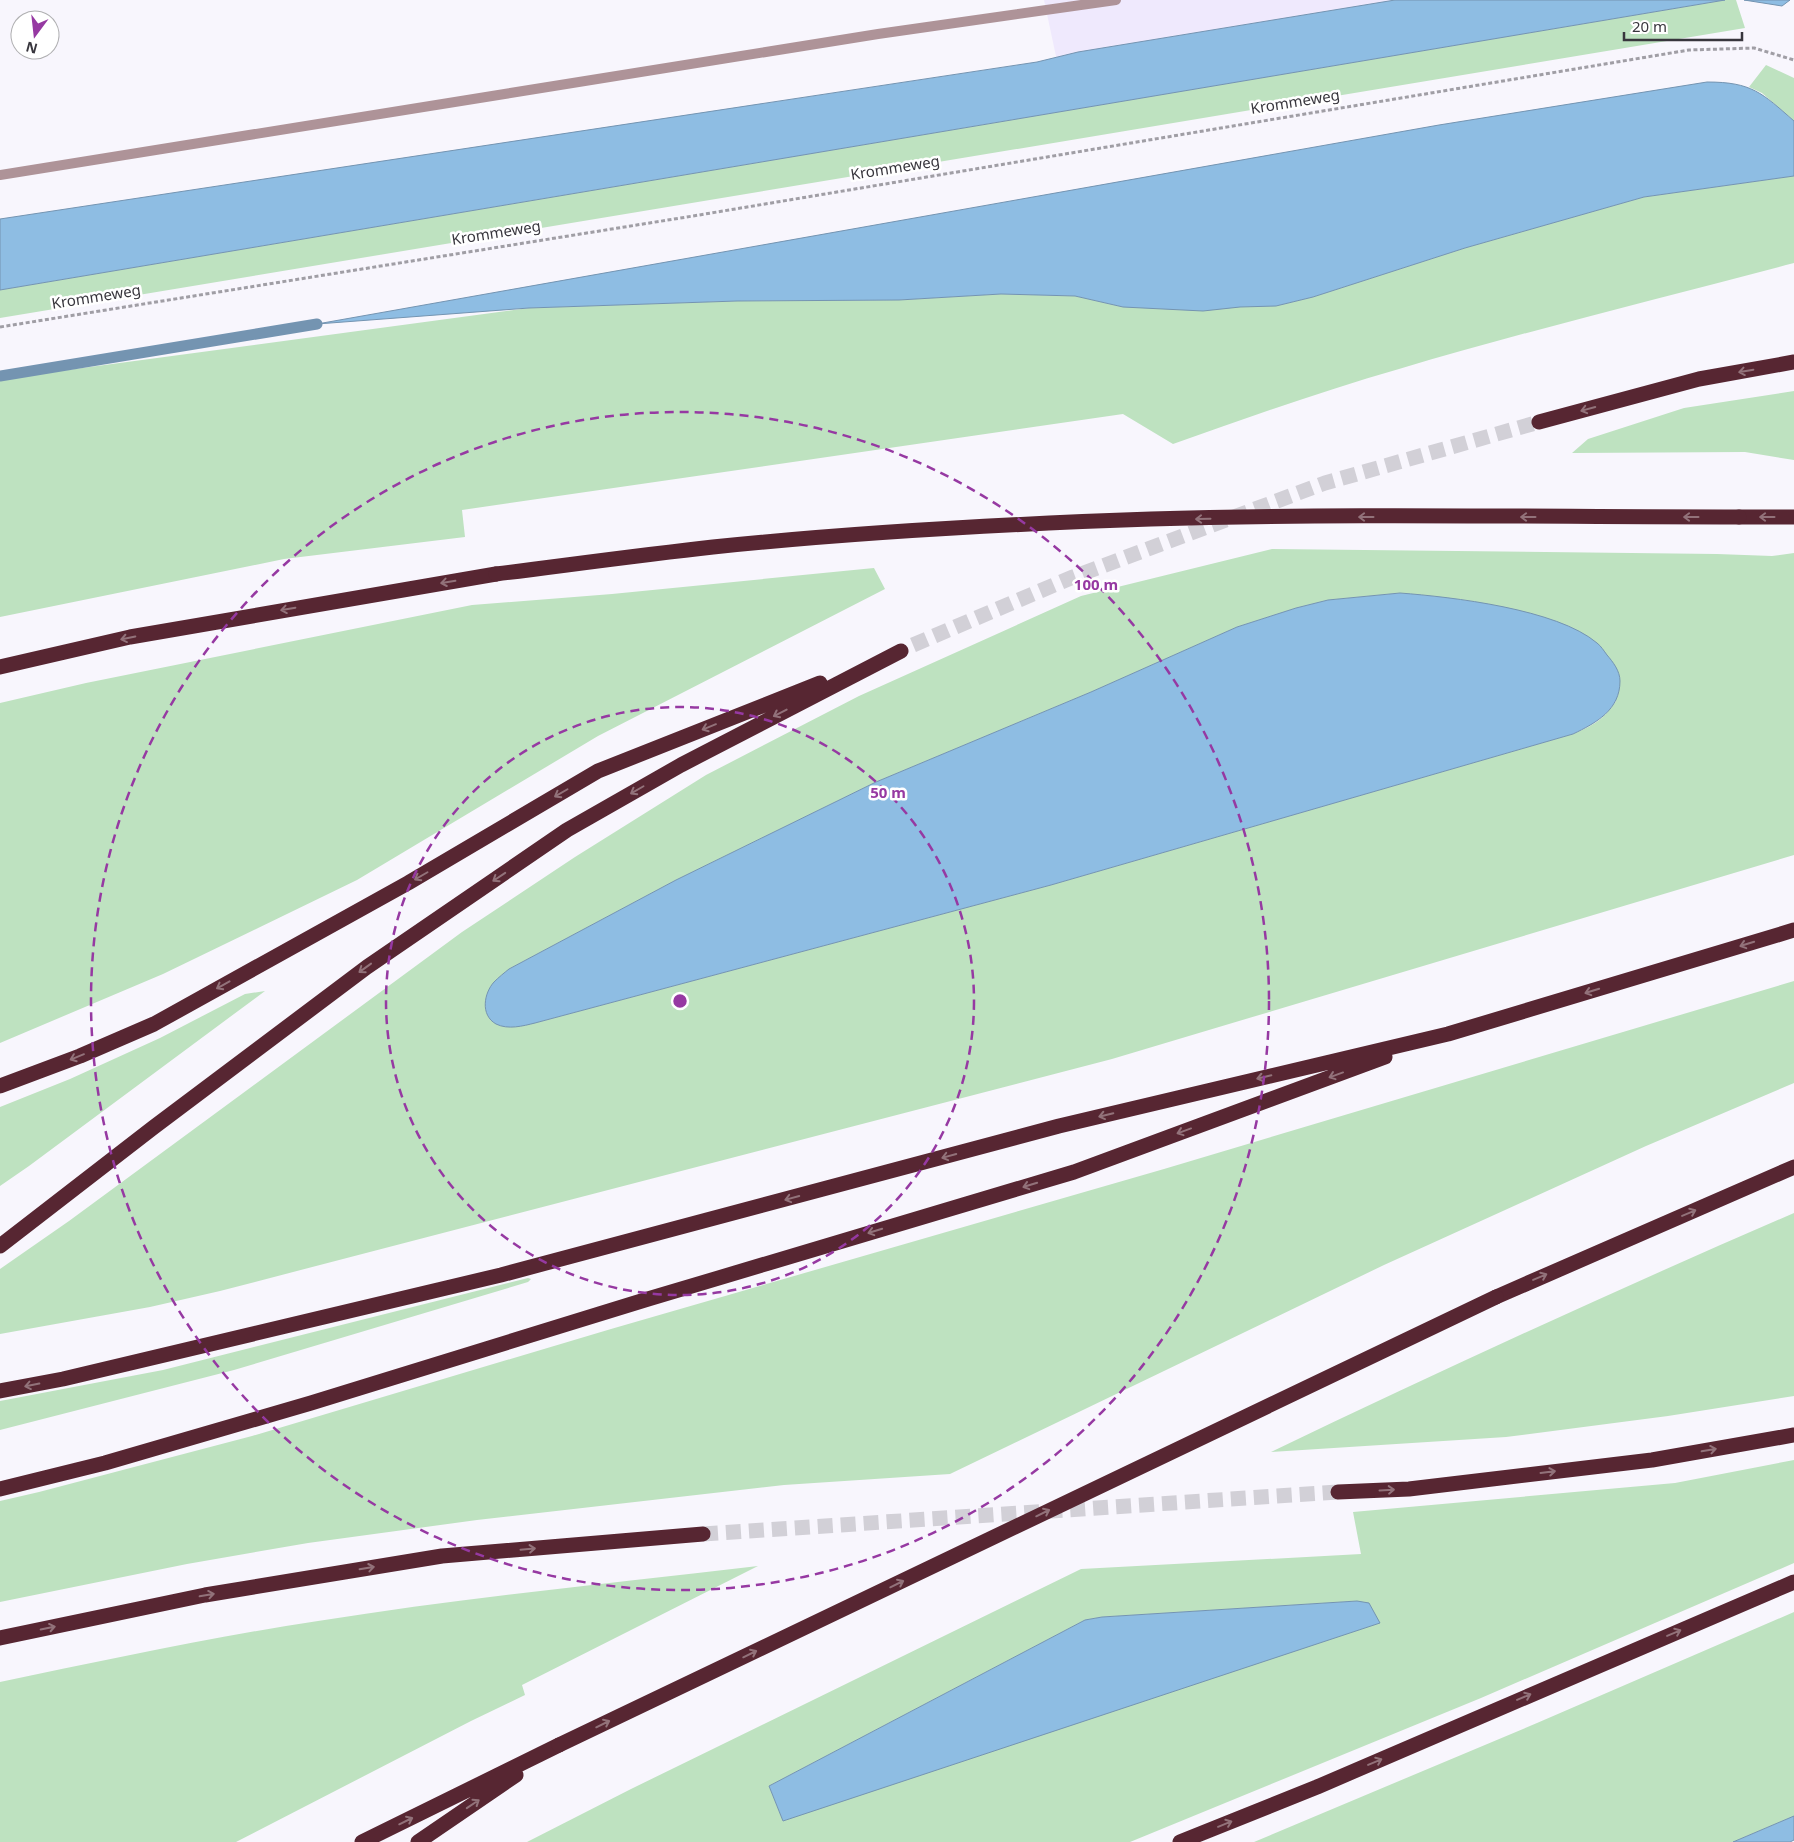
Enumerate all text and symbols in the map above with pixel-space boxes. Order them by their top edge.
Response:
north arrow [10,10,60,60]
scale bar [1624,10,1742,42]
text: 20 m [1632,16,1667,36]
text: N [24,37,39,59]
street label: Krommeweg [1249,84,1341,118]
street label: Krommeweg [849,150,941,184]
street label: Krommeweg [450,215,542,249]
street label: Krommeweg [50,279,142,313]
one-way arrow [1738,366,1754,376]
one-way arrow [1581,404,1597,414]
one-way arrow [1358,512,1374,522]
one-way arrow [1520,512,1536,522]
one-way arrow [1683,512,1699,522]
one-way arrow [1759,512,1775,522]
one-way arrow [1195,514,1211,523]
text: 100 m [1074,574,1118,594]
one-way arrow [440,577,456,587]
one-way arrow [280,604,296,614]
one-way arrow [120,634,136,643]
one-way arrow [772,708,787,718]
one-way arrow [702,723,717,732]
text: 50 m [870,782,906,802]
one-way arrow [630,786,644,796]
one-way arrow [554,789,569,799]
one-way arrow [414,871,429,881]
one-way arrow [492,872,506,882]
one-way arrow [1740,939,1756,949]
one-way arrow [358,963,372,973]
one-way arrow [215,980,230,990]
one-way arrow [1584,986,1600,996]
centre of rings [671,992,689,1010]
one-way arrow [70,1053,85,1062]
one-way arrow [1329,1071,1344,1080]
one-way arrow [1257,1073,1273,1082]
one-way arrow [1098,1111,1114,1120]
one-way arrow [1177,1127,1192,1136]
one-way arrow [941,1151,957,1161]
one-way arrow [1023,1180,1039,1190]
one-way arrow [784,1193,800,1203]
one-way arrow [1681,1207,1696,1217]
one-way arrow [867,1227,883,1237]
one-way arrow [1532,1272,1547,1282]
one-way arrow [24,1380,40,1390]
one-way arrow [1701,1444,1717,1454]
one-way arrow [1540,1467,1556,1477]
one-way arrow [1379,1485,1395,1494]
one-way arrow [1035,1508,1050,1518]
one-way arrow [520,1544,536,1554]
one-way arrow [359,1563,375,1573]
one-way arrow [889,1578,904,1588]
one-way arrow [198,1589,214,1599]
one-way arrow [39,1623,55,1632]
one-way arrow [1666,1628,1681,1638]
one-way arrow [742,1649,757,1658]
one-way arrow [1516,1692,1531,1702]
one-way arrow [596,1719,611,1729]
one-way arrow [1367,1756,1382,1766]
one-way arrow [466,1799,480,1810]
one-way arrow [398,1815,413,1825]
one-way arrow [1217,1818,1232,1828]

